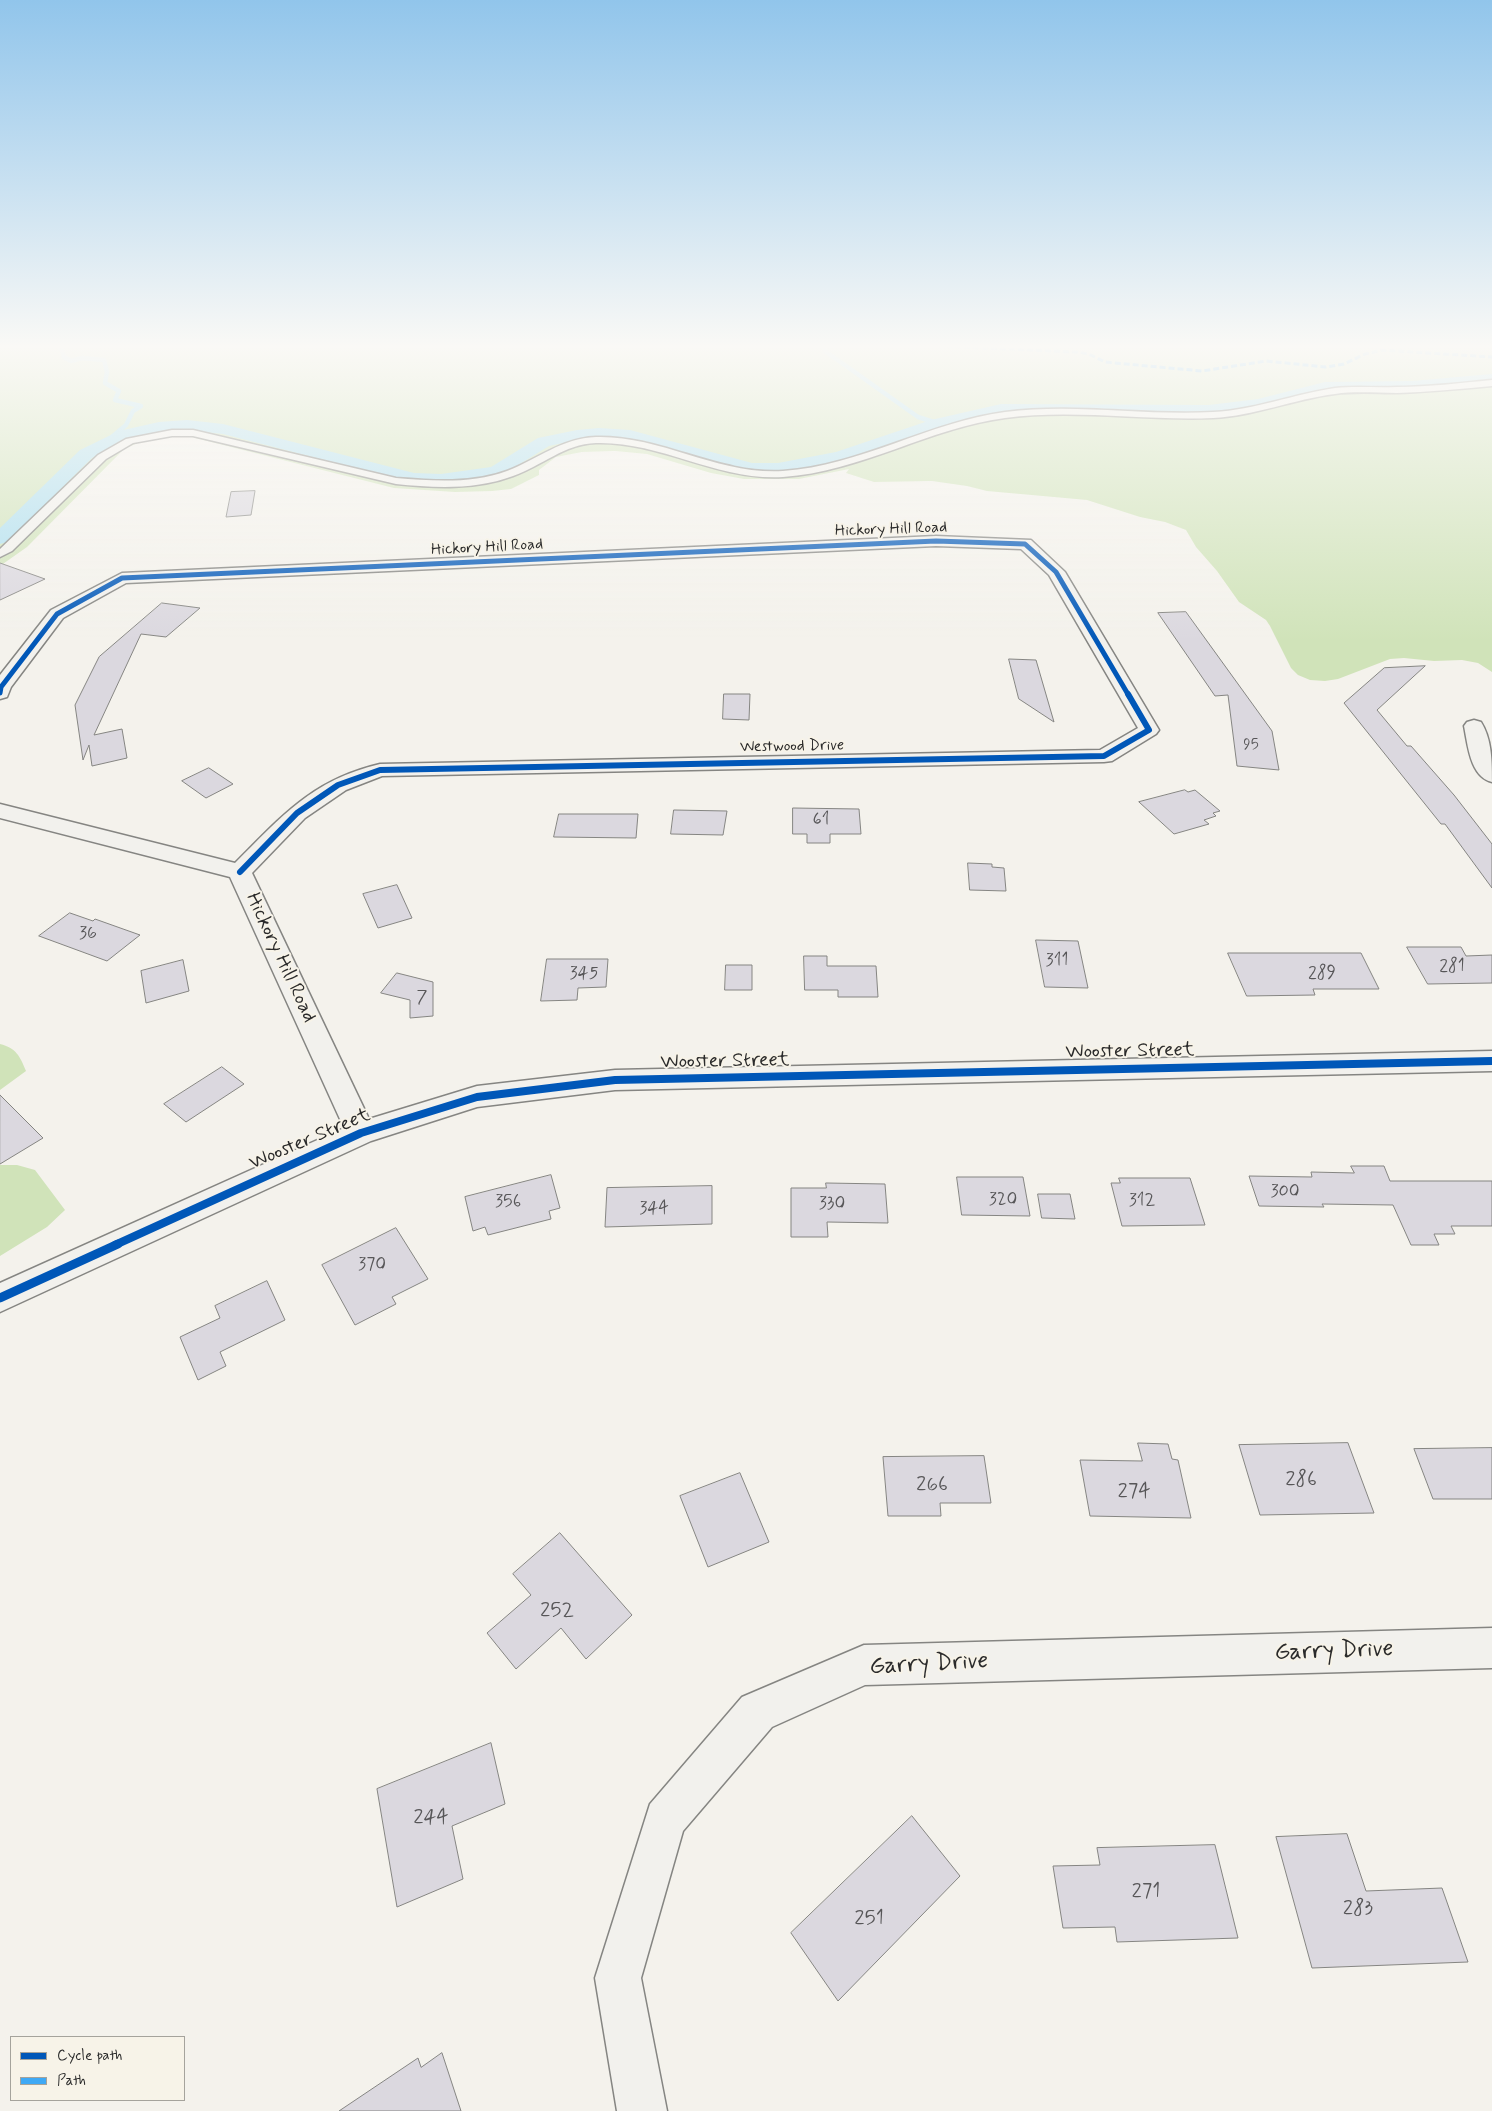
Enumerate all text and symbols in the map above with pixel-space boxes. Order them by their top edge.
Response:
street label: Hickory Hill Road [835,518,947,542]
street label: Hickory Hill Road [430,535,544,561]
street label: Westwood Drive [740,736,844,758]
house number: 95 [1243,737,1259,755]
house number: 61 [813,809,829,831]
street label: Hickory Hill Road [239,889,321,1027]
house number: 36 [79,923,97,945]
house number: 311 [1046,950,1068,972]
house number: 281 [1439,956,1465,978]
house number: 345 [569,963,599,985]
house number: 289 [1308,963,1336,985]
house number: 7 [417,987,427,1009]
street label: Wooster Street [1065,1039,1195,1065]
street label: Wooster Street [660,1049,790,1075]
street label: Wooster Street [246,1104,374,1176]
house number: 300 [1270,1181,1300,1203]
house number: 320 [989,1189,1017,1211]
house number: 312 [1129,1190,1155,1212]
house number: 356 [495,1191,521,1213]
house number: 330 [819,1193,845,1215]
house number: 344 [639,1198,669,1220]
house number: 370 [358,1254,386,1276]
house number: 286 [1285,1468,1317,1494]
house number: 266 [916,1473,948,1499]
house number: 274 [1117,1480,1151,1506]
house number: 252 [540,1599,574,1625]
street label: Garry Drive [1274,1636,1394,1668]
street label: Garry Drive [869,1648,989,1682]
house number: 244 [413,1806,449,1832]
house number: 271 [1131,1880,1161,1906]
house number: 283 [1343,1897,1373,1923]
house number: 251 [854,1907,884,1933]
legend [10,2036,185,2101]
text: Cycle path [57,2046,122,2066]
text: Path [57,2071,86,2091]

